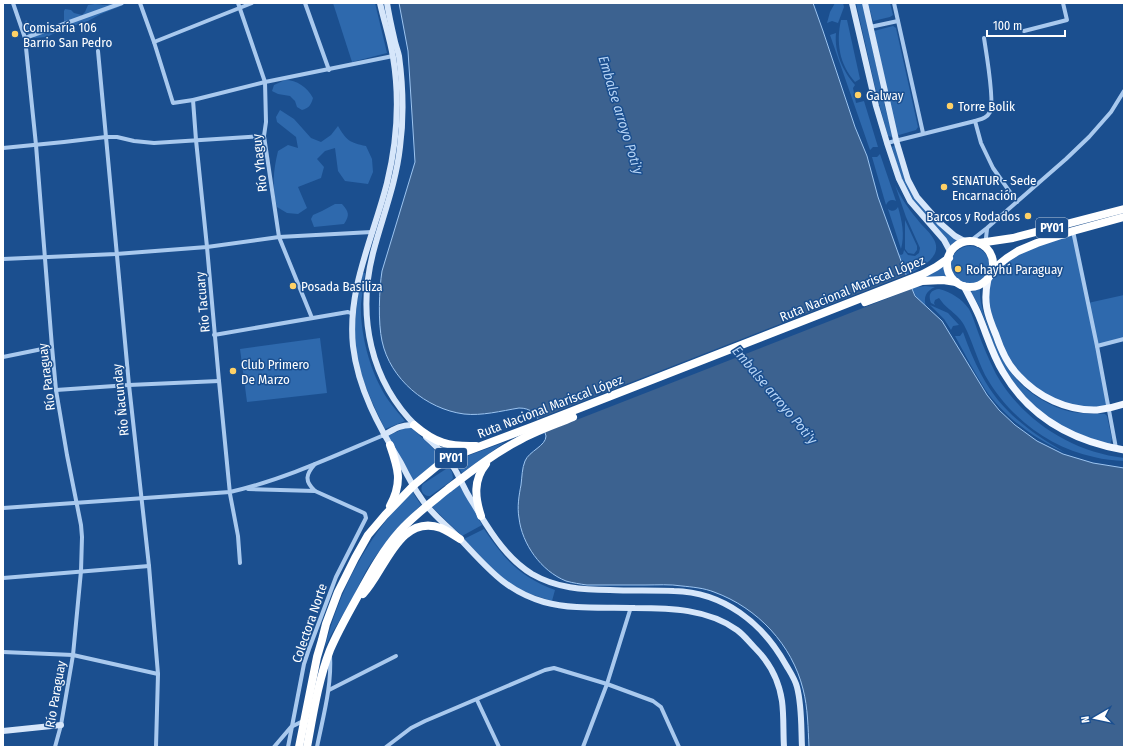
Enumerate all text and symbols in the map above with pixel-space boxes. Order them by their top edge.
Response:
scale bar [987,12,1065,38]
text: 100 m [993,19,1022,33]
place label: Comisaría 106 Barrio San Pedro [23,20,112,50]
marker: Comisaría 106 Barrio San Pedro [10,29,20,39]
water label: Embalse arroyo Poti'y [594,54,647,177]
place label: Galway [866,88,904,103]
marker: Galway [853,90,863,100]
place label: Torre Bolik [958,99,1016,114]
marker: Torre Bolik [945,101,955,111]
street label: Río Yhaguy [249,133,270,193]
place label: SENATUR - Sede Encarnación [952,173,1037,203]
marker: SENATUR - Sede Encarnación [939,182,949,192]
place label: Barcos y Rodados [926,209,1020,224]
marker: Barcos y Rodados [1023,211,1033,221]
road number: PY01 [1036,218,1068,238]
street label: Ruta Nacional Mariscal López [778,253,927,324]
place label: Rohayhú Paraguay [966,262,1063,277]
marker: Rohayhú Paraguay [953,264,963,274]
street label: Río Tacuary [192,271,213,333]
place label: Posada Basiliza [301,279,383,294]
marker: Posada Basiliza [288,281,298,291]
street label: Río Paraguay [35,342,58,412]
water label: Embalse arroyo Poti'y [729,343,821,449]
place label: Club Primero De Marzo [241,357,310,387]
street label: Río Ñacunday [109,363,132,437]
marker: Club Primero De Marzo [228,366,238,376]
street label: Ruta Nacional Mariscal López [475,372,625,441]
road number: PY01 [435,448,467,468]
street label: Colectora Norte [289,582,330,665]
street label: Río Paraguay [42,659,69,729]
north arrow [1075,698,1115,738]
text: N [1079,715,1093,724]

